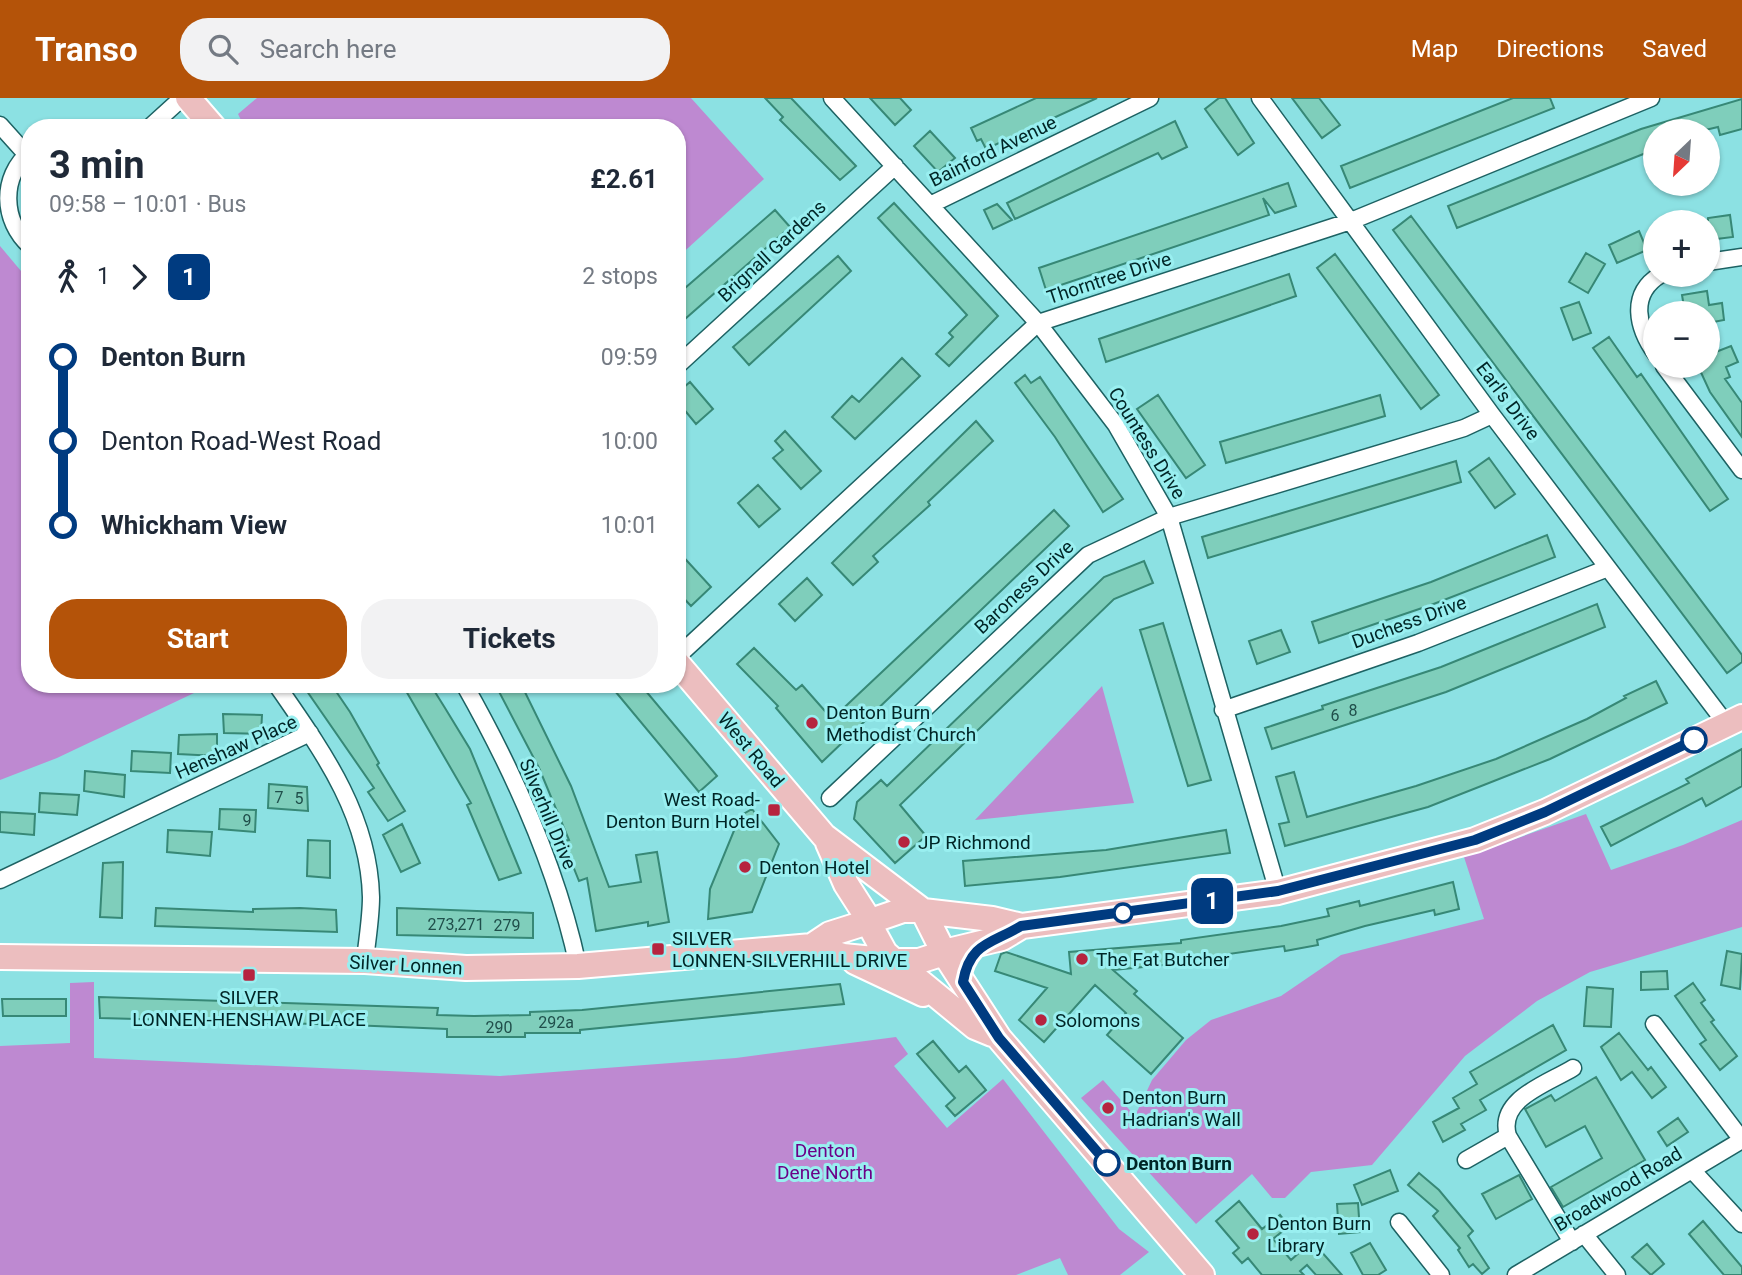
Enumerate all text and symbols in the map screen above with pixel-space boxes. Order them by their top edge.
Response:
search box [180,18,670,81]
text: Transo [35,30,138,69]
icon: search [204,30,242,68]
text: Search here [260,34,396,64]
text: Map [1411,35,1458,63]
text: Directions [1496,35,1604,63]
text: Saved [1642,35,1707,63]
street label: Bainford Avenue [926,110,1060,192]
north arrow [1643,119,1720,196]
map controls [1643,119,1720,378]
text: 3 min [49,143,145,187]
text: £2.61 [590,164,658,194]
text: 09:58 – 10:01 · Bus [49,191,246,218]
street label: Brignall Gardens [713,195,831,307]
button: + [1643,210,1720,287]
street label: Thorntree Drive [1044,247,1174,309]
icon: walk [49,258,87,296]
icon: forward [120,258,158,296]
text: 1 [97,263,110,290]
text: 1 [182,263,196,291]
text: 2 stops [582,263,658,290]
button: − [1643,301,1720,378]
text: Denton Burn [101,342,246,372]
text: 09:59 [601,344,658,371]
street label: Earl's Drive [1471,357,1545,445]
street label: Countess Drive [1103,383,1191,503]
text: Denton Road-West Road [101,426,381,456]
text: 10:00 [601,428,658,455]
text: Whickham View [101,510,287,540]
text: 10:01 [601,512,658,539]
street label: Baroness Drive [970,535,1078,639]
street label: Duchess Drive [1348,591,1470,653]
button: Start [49,599,347,679]
button: Tickets [361,599,658,679]
place label: Denton Burn Methodist Church [826,701,976,746]
house number: 8 [1349,701,1358,720]
house number: 6 [1331,706,1340,725]
street label: West Road [713,708,789,792]
street label: Henshaw Place [172,710,300,784]
marker: Denton Burn Methodist Church [804,715,820,731]
unlabelled marker [1681,727,1707,753]
street label: Silverhill Drive [514,755,582,873]
house number: 7 [275,788,284,807]
place label: West Road- Denton Burn Hotel [606,788,760,833]
house number: 5 [295,789,304,808]
marker: West Road- Denton Burn Hotel [766,802,782,818]
house number: 9 [243,811,252,830]
place label: JP Richmond [918,831,1031,854]
marker: JP Richmond [896,834,912,850]
place label: Denton Hotel [759,856,869,879]
marker: Denton Hotel [737,859,753,875]
line badge: 1 [1189,878,1235,924]
text: 1 [1205,887,1219,915]
unlabelled marker [1113,903,1133,923]
house number: 273,271 [427,915,485,934]
house number: 279 [494,916,520,935]
place label: SILVER LONNEN-SILVERHILL DRIVE [672,927,907,972]
marker: SILVER LONNEN-SILVERHILL DRIVE [650,941,666,957]
place label: The Fat Butcher [1096,948,1230,971]
street label: Silver Lonnen [349,951,463,979]
marker: The Fat Butcher [1074,951,1090,967]
marker: SILVER LONNEN-HENSHAW PLACE [241,967,257,983]
place label: SILVER LONNEN-HENSHAW PLACE [132,986,366,1031]
place label: Solomons [1055,1009,1140,1032]
marker: Solomons [1033,1012,1049,1028]
house number: 292a [538,1013,574,1032]
house number: 290 [486,1018,512,1037]
place label: Denton Burn Hadrian's Wall [1122,1086,1241,1131]
marker: Denton Burn Hadrian's Wall [1100,1100,1116,1116]
park label: Denton Dene North [777,1139,873,1184]
street label: Broadwood Road [1550,1142,1686,1236]
marker: Denton Burn [1094,1150,1120,1176]
place label: Denton Burn [1126,1152,1232,1175]
place label: Denton Burn Library [1267,1212,1371,1257]
marker: Denton Burn Library [1245,1226,1261,1242]

